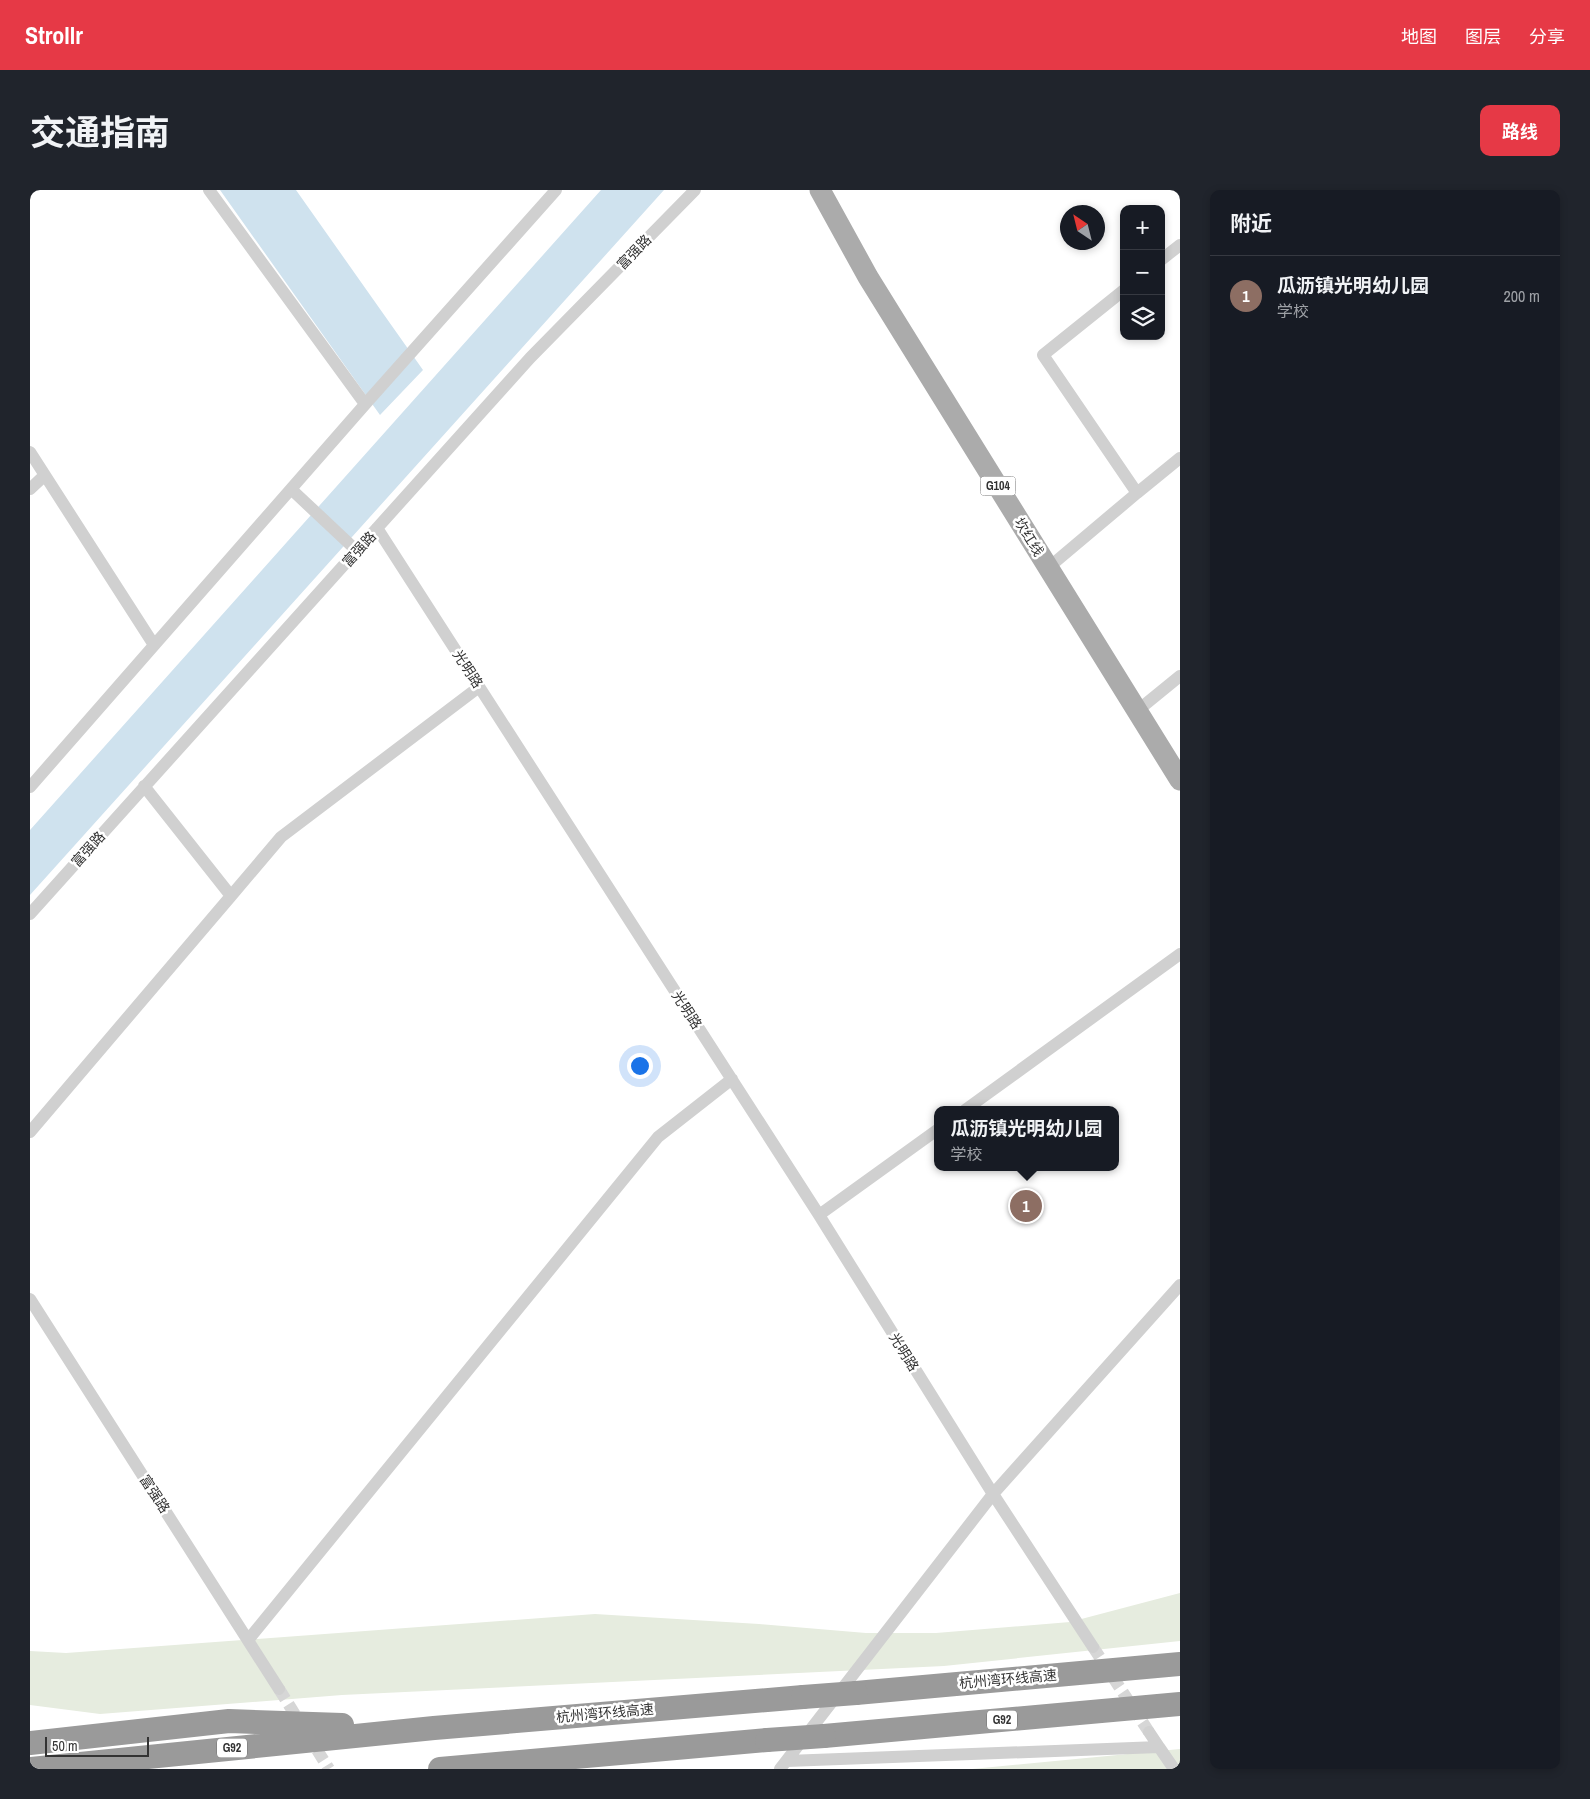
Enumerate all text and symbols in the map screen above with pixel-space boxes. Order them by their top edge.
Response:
text: Strollr [25,19,83,51]
text: 地图 [1401,24,1437,49]
text: 图层 [1465,24,1501,49]
text: 分享 [1529,24,1565,49]
button: 路线 [1480,105,1560,156]
text: 交通指南 [30,109,170,156]
north arrow [1060,205,1105,250]
map controls [1120,205,1165,340]
button: + [1120,205,1165,250]
text: 附近 [1230,209,1272,238]
street label: 富强路 [613,231,655,273]
button: − [1120,250,1165,295]
text: 瓜沥镇光明幼儿园 [1277,272,1429,298]
text: 1 [1242,285,1250,307]
text: 200 m [1504,285,1540,307]
button: layers [1120,295,1165,340]
text: 学校 [1277,300,1309,322]
road number: G104 [980,476,1016,496]
street label: 坎红线 [1010,514,1048,560]
street label: 富强路 [338,527,380,571]
street label: 光明路 [449,646,487,692]
street label: 富强路 [67,827,109,871]
street label: 光明路 [668,987,706,1033]
your location [627,1053,653,1079]
popup [934,1106,1119,1171]
text: 瓜沥镇光明幼儿园 [950,1115,1103,1141]
text: 学校 [950,1143,983,1165]
pin: 1 [1010,1187,1042,1225]
street label: 光明路 [885,1329,923,1375]
street label: 富强路 [136,1471,174,1517]
street label: 杭州湾环线高速 [958,1666,1058,1692]
street label: 杭州湾环线高速 [555,1700,655,1726]
road number: G92 [987,1710,1017,1730]
scale bar [45,1734,149,1757]
text: 50 m [52,1737,78,1755]
road number: G92 [217,1739,247,1758]

